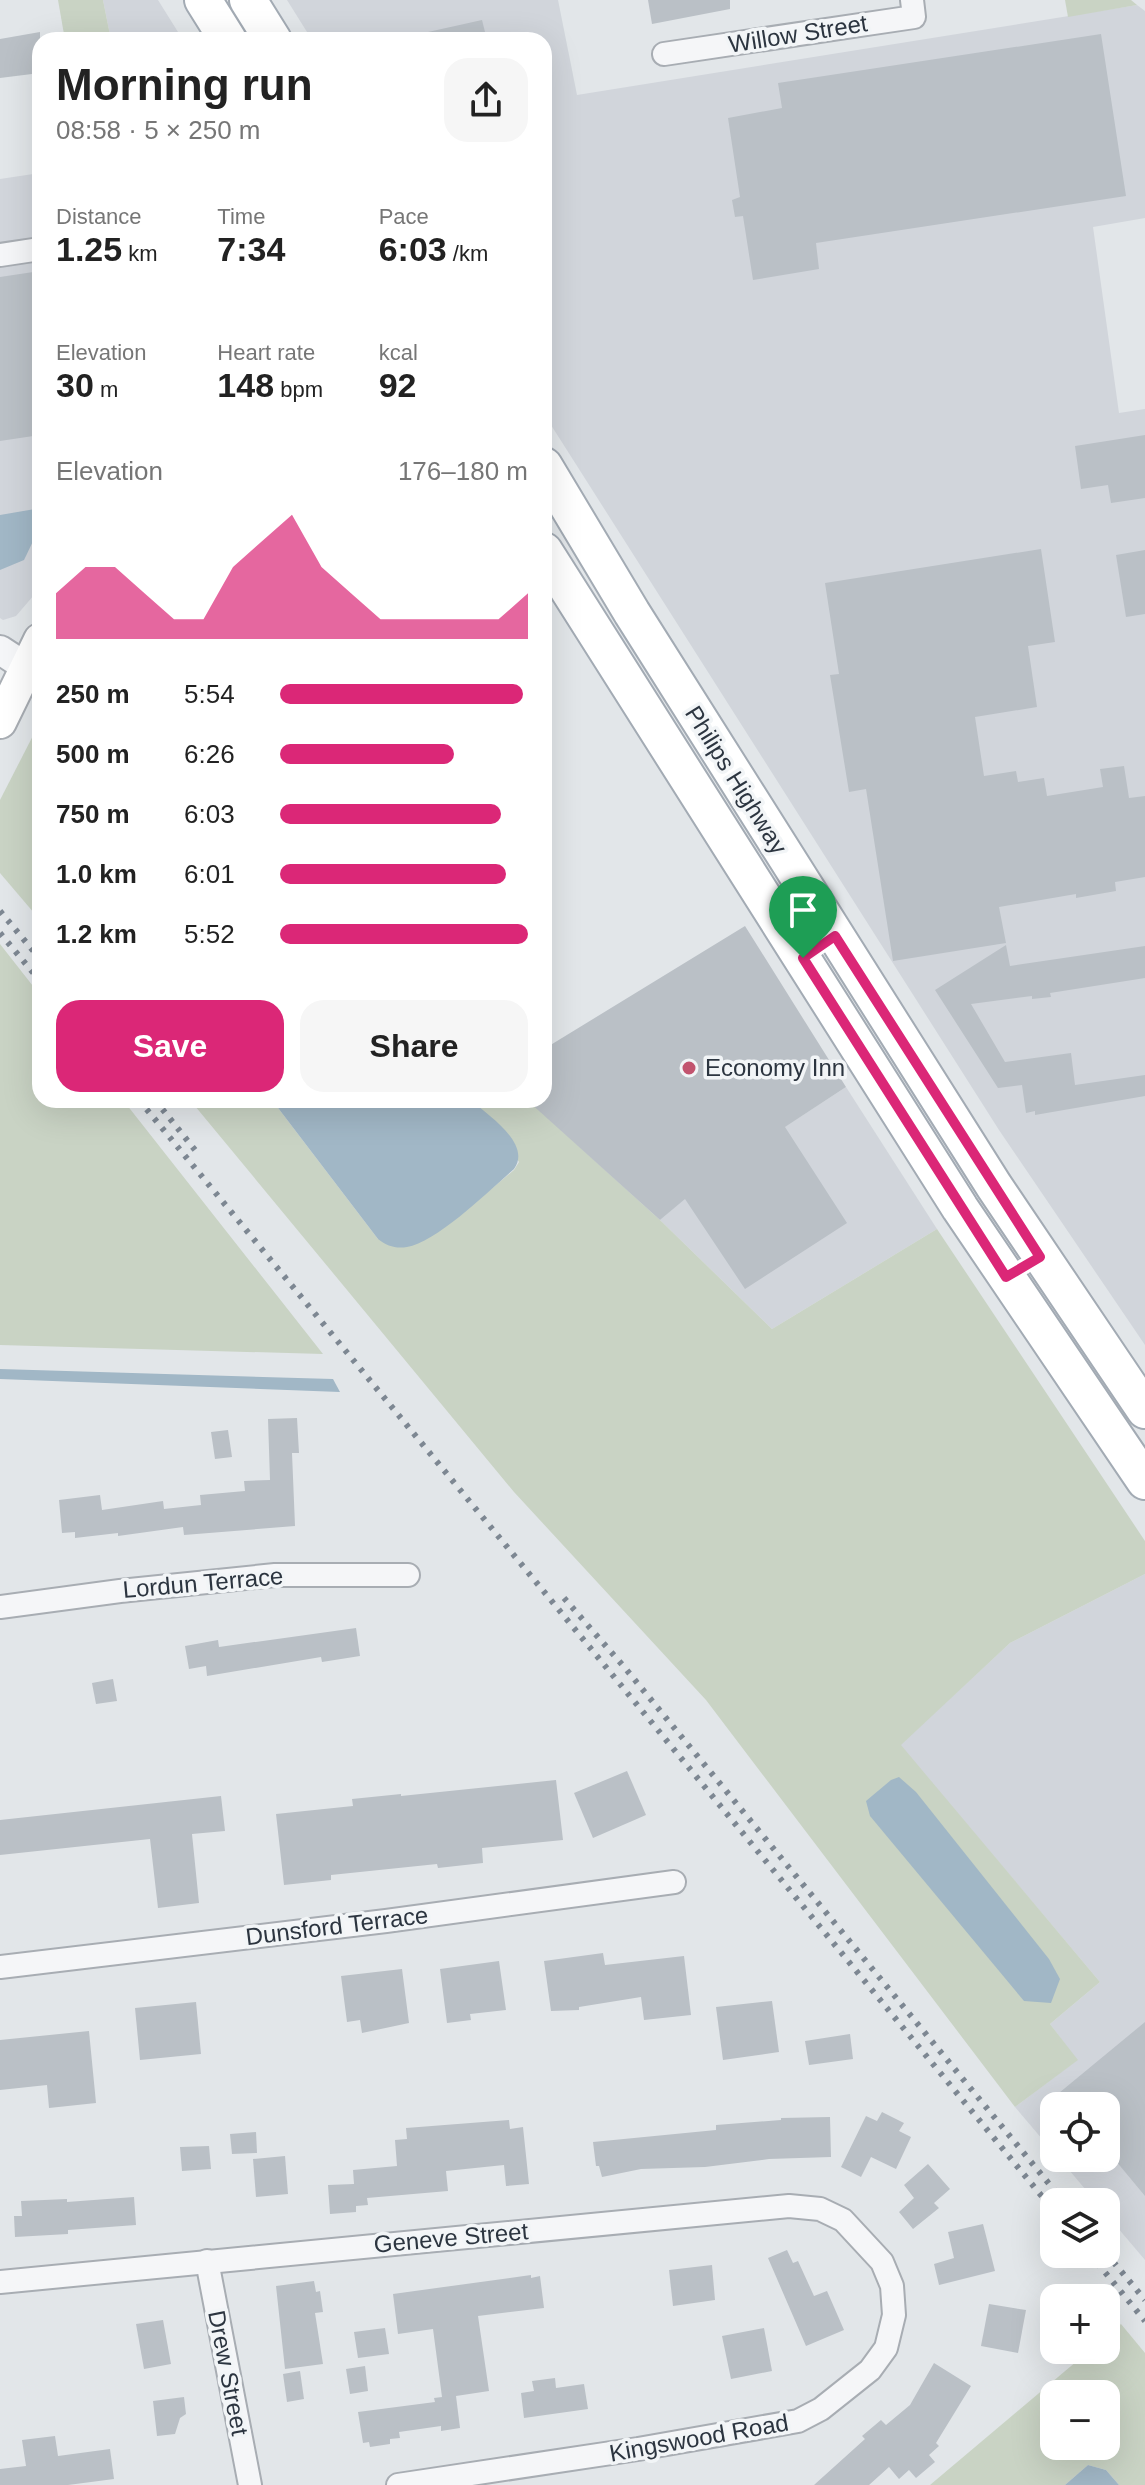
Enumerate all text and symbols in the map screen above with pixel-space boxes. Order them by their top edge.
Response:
street label: Willow Street [727,9,870,58]
button: share [444,58,528,142]
text: Morning run [56,60,313,109]
text: 08:58 · 5 × 250 m [56,115,261,145]
text: Distance [56,204,142,229]
text: Time [217,204,265,229]
text: Pace [379,204,429,229]
text: 1.25 [56,230,122,268]
text: 7:34 [217,230,285,268]
text: 6:03 [379,230,447,268]
text: km [122,241,158,266]
text: /km [447,241,488,266]
text: Elevation [56,340,147,365]
text: Heart rate [217,340,315,365]
text: kcal [379,340,418,365]
text: 30 [56,366,94,404]
text: 148 [217,366,274,404]
text: 92 [379,366,416,404]
text: m [94,377,118,402]
text: bpm [274,377,323,402]
text: Elevation [56,456,163,486]
text: 176–180 m [398,456,528,486]
text: 250 m [56,679,130,709]
text: 5:54 [184,679,235,709]
street label: Philips Highway [680,701,793,859]
text: 500 m [56,739,130,769]
text: 6:26 [184,739,235,769]
text: 750 m [56,799,130,829]
text: 6:03 [184,799,235,829]
text: 1.0 km [56,859,137,889]
text: 6:01 [184,859,235,889]
pin [769,876,837,958]
icon: arrive [781,888,825,932]
text: 1.2 km [56,919,137,949]
text: 5:52 [184,919,235,949]
button: Save [56,1000,284,1092]
button: Share [300,1000,528,1092]
place label: Economy Inn [705,1054,845,1081]
marker: Economy Inn [680,1059,698,1077]
street label: Lordun Terrace [122,1562,284,1603]
street label: Dunsford Terrace [244,1901,430,1950]
map controls [1040,2092,1120,2460]
button: locate [1040,2092,1120,2172]
button: layers [1040,2188,1120,2268]
street label: Geneve Street [373,2217,530,2258]
button: + [1040,2284,1120,2364]
street label: Drew Street [203,2308,254,2438]
button: − [1040,2380,1120,2460]
street label: Kingswood Road [607,2408,791,2467]

